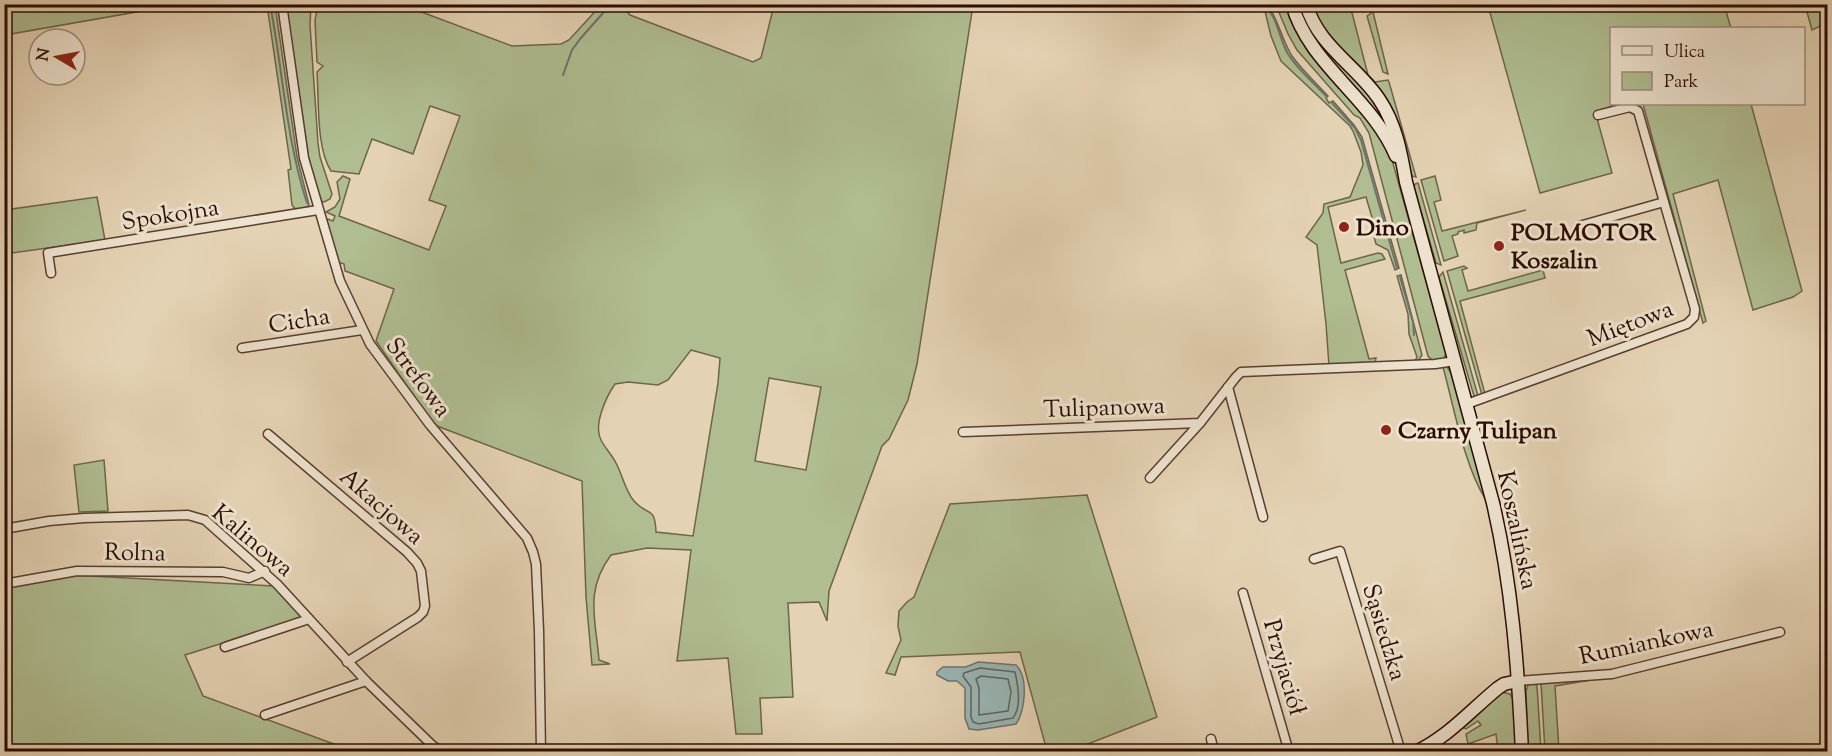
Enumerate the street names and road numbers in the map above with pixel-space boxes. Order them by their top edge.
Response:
street label: Spokojna [119,192,221,240]
street label: Miętowa [1583,293,1679,357]
street label: Cicha [266,300,332,344]
street label: Strefowa [376,331,459,425]
street label: Tulipanowa [1043,390,1166,428]
street label: Akacjowa [331,461,430,554]
street label: Koszalińska [1487,468,1545,593]
street label: Kalinowa [204,497,300,586]
street label: Rolna [104,536,166,572]
street label: Sąsiedzka [1352,580,1414,685]
street label: Rumiankowa [1576,613,1717,675]
street label: Przyjaciół [1253,616,1313,720]

